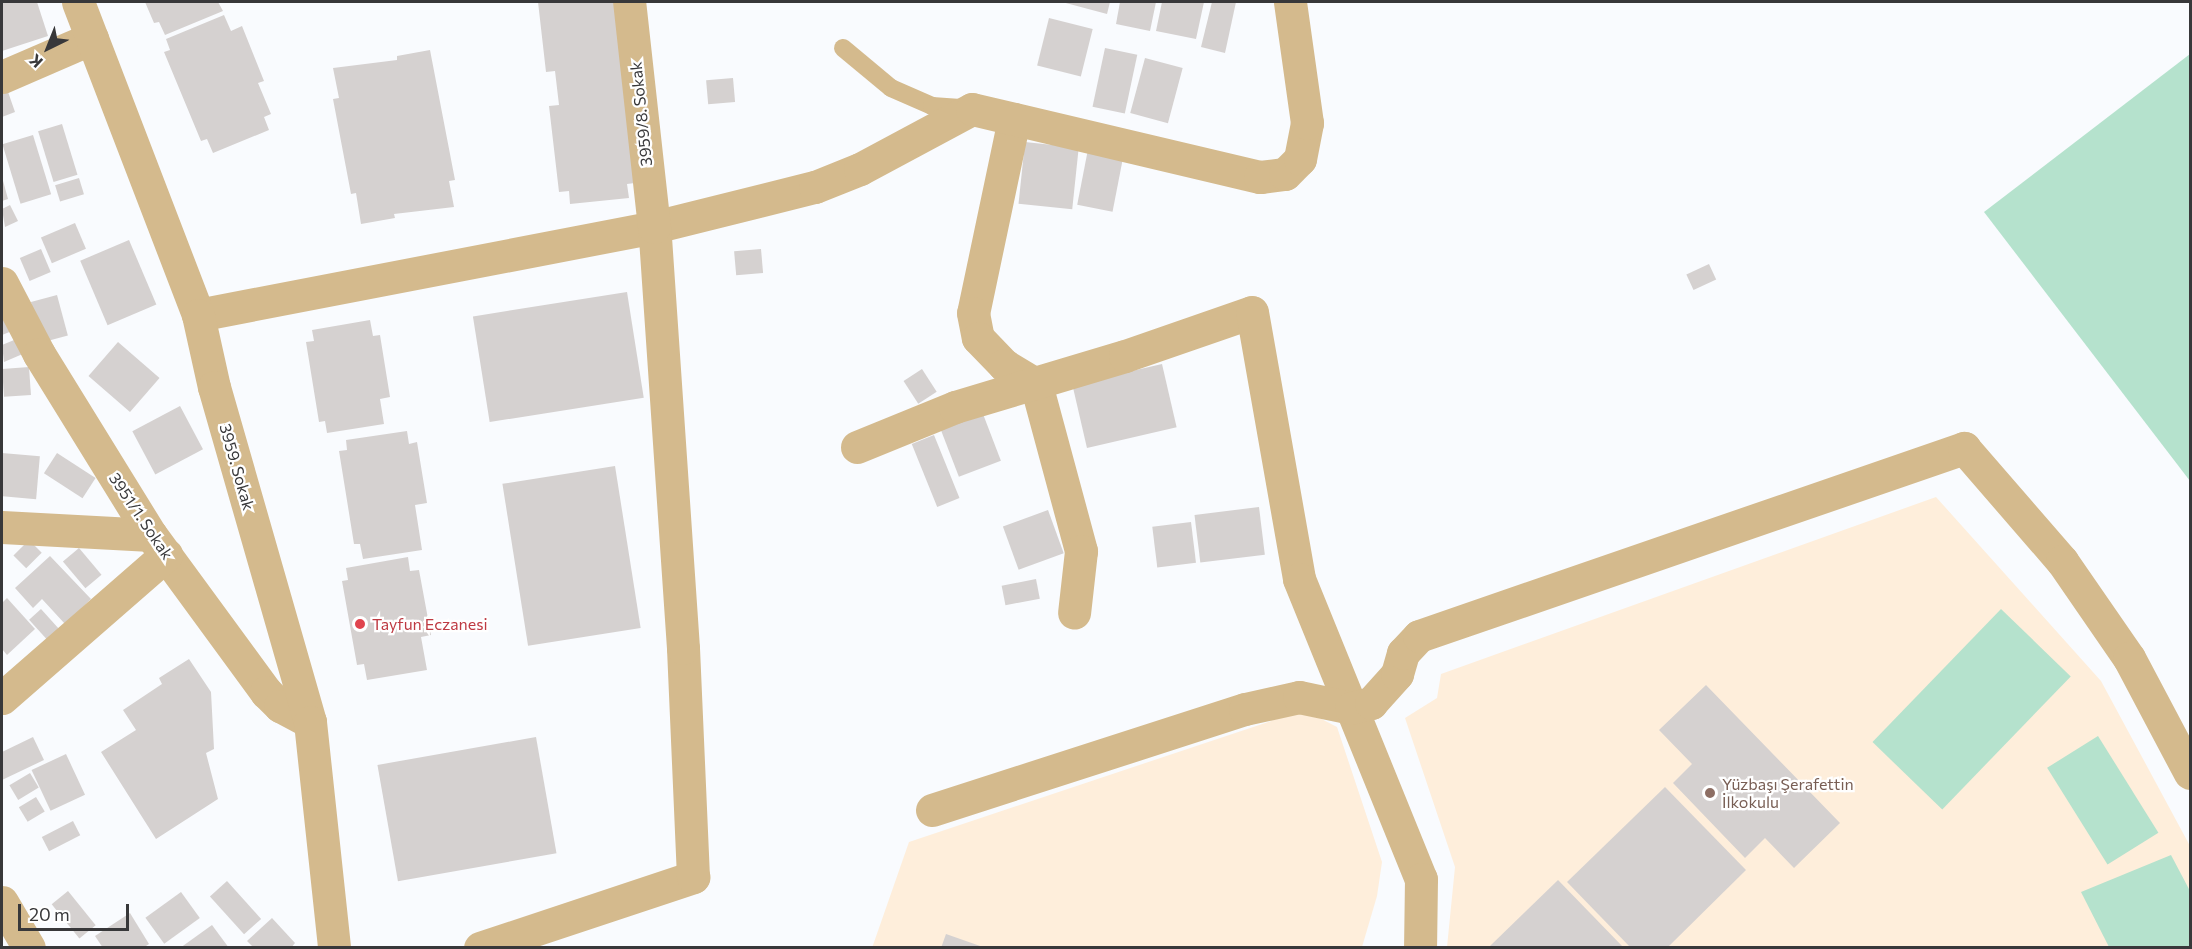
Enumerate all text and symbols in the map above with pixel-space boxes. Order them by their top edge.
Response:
north arrow [18,18,78,78]
text: K [25,51,46,72]
street label: 3959/8. Sokak [626,61,656,167]
street label: 3959. Sokak [216,422,258,512]
street label: 3951/1. Sokak [105,469,177,563]
place label: Tayfun Eczanesi [372,614,488,634]
marker: Tayfun Eczanesi [353,617,367,631]
place label: Yüzbaşı Şerafettin İlkokulu [1722,774,1854,812]
marker: Yüzbaşı Şerafettin İlkokulu [1703,786,1717,800]
scale bar [21,892,132,930]
text: 20 m [29,903,70,925]

